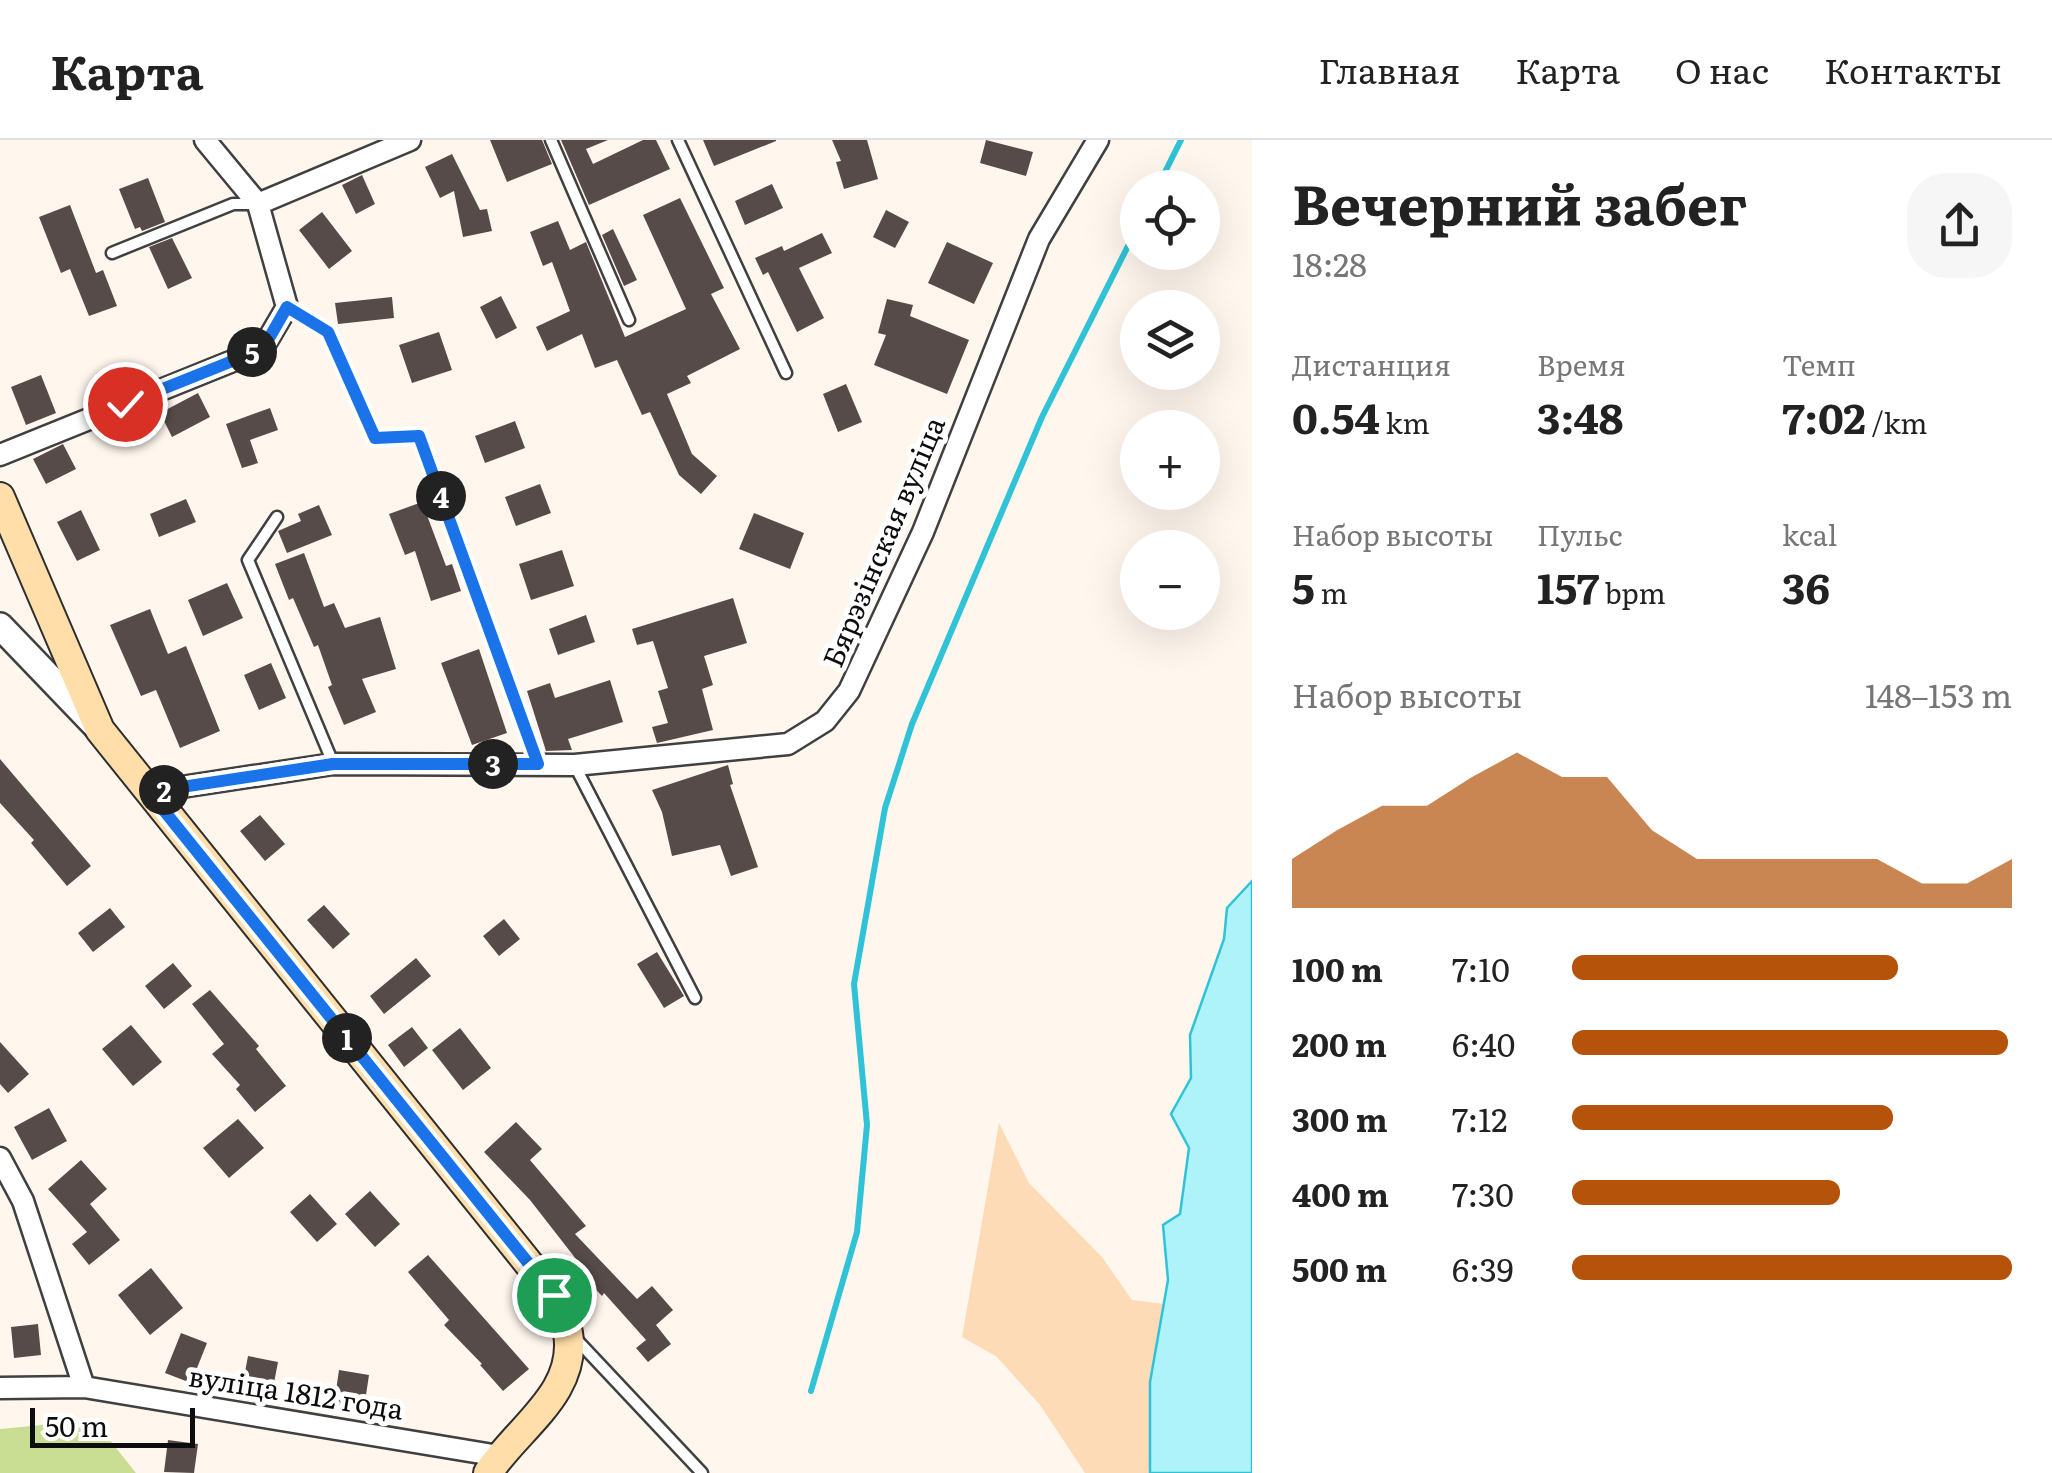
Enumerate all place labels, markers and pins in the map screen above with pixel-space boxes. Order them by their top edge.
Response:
pin: 5 [227,327,277,377]
pin [83,362,168,447]
pin: 4 [416,471,466,521]
pin: 3 [468,739,518,789]
pin: 2 [139,765,189,815]
pin: 1 [322,1013,372,1063]
pin [512,1253,597,1338]

